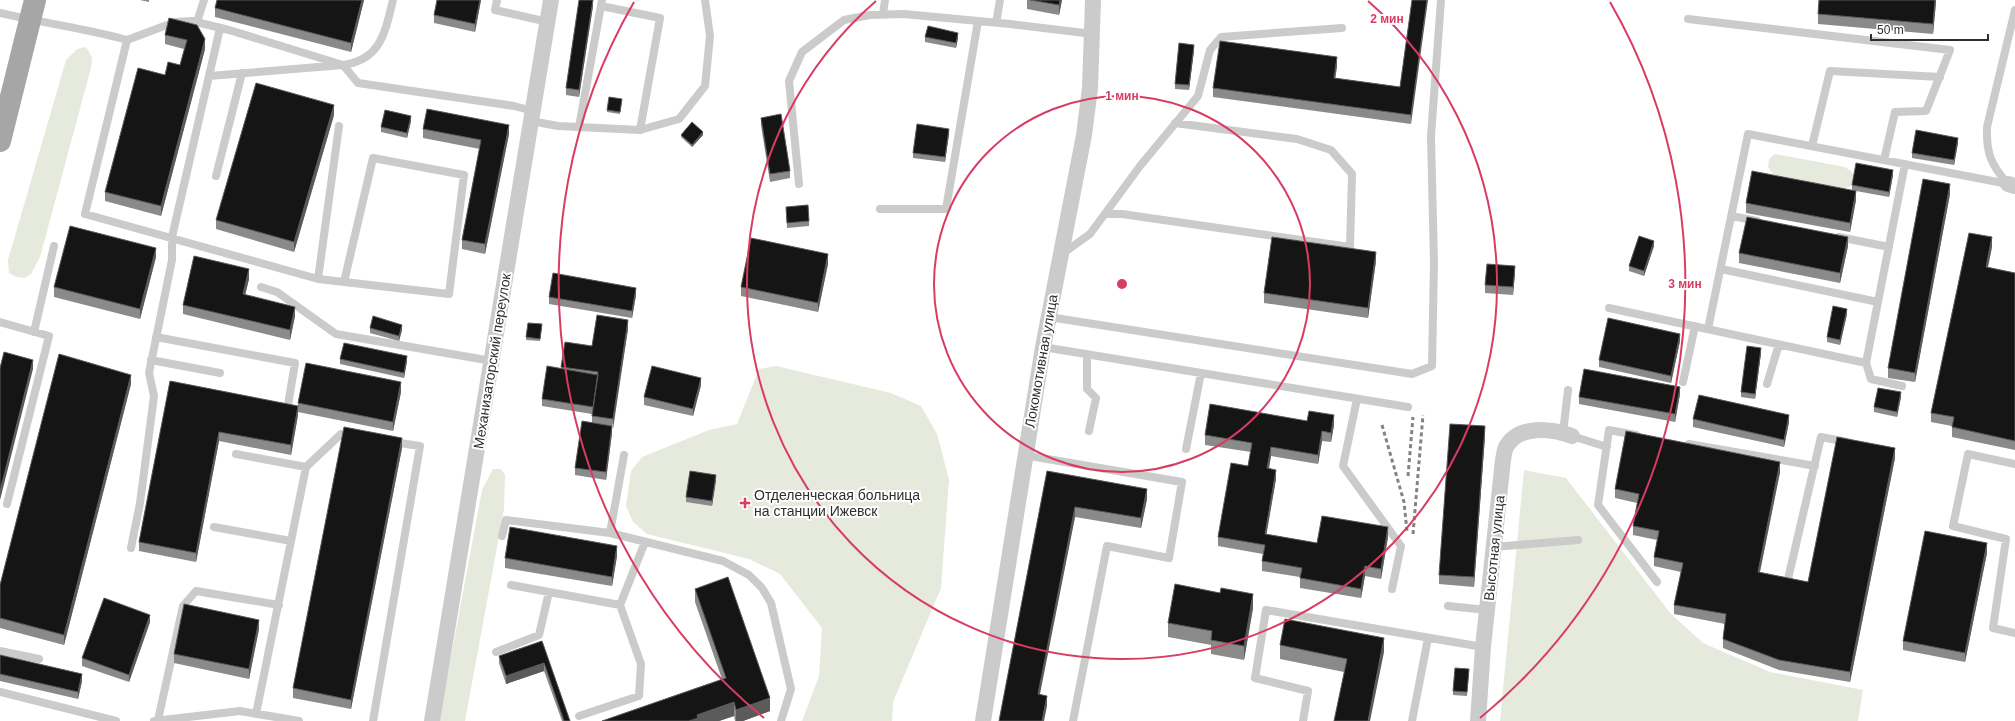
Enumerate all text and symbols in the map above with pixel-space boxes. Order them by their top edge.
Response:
text: 2 мин [1370,12,1404,26]
scale bar [1871,16,1988,42]
text: 50 m [1877,23,1904,37]
text: 1 мин [1105,89,1139,103]
street label: Механизаторский переулок [470,271,514,450]
centre of rings [1115,277,1129,291]
text: 3 мин [1668,277,1702,291]
street label: Локомотивная улица [1021,293,1061,429]
place label: Отделенческая больница на станции Ижевск [754,487,920,519]
street label: Высотная улица [1481,494,1508,602]
marker: Отделенческая больница на станции Ижевск [739,497,751,509]

